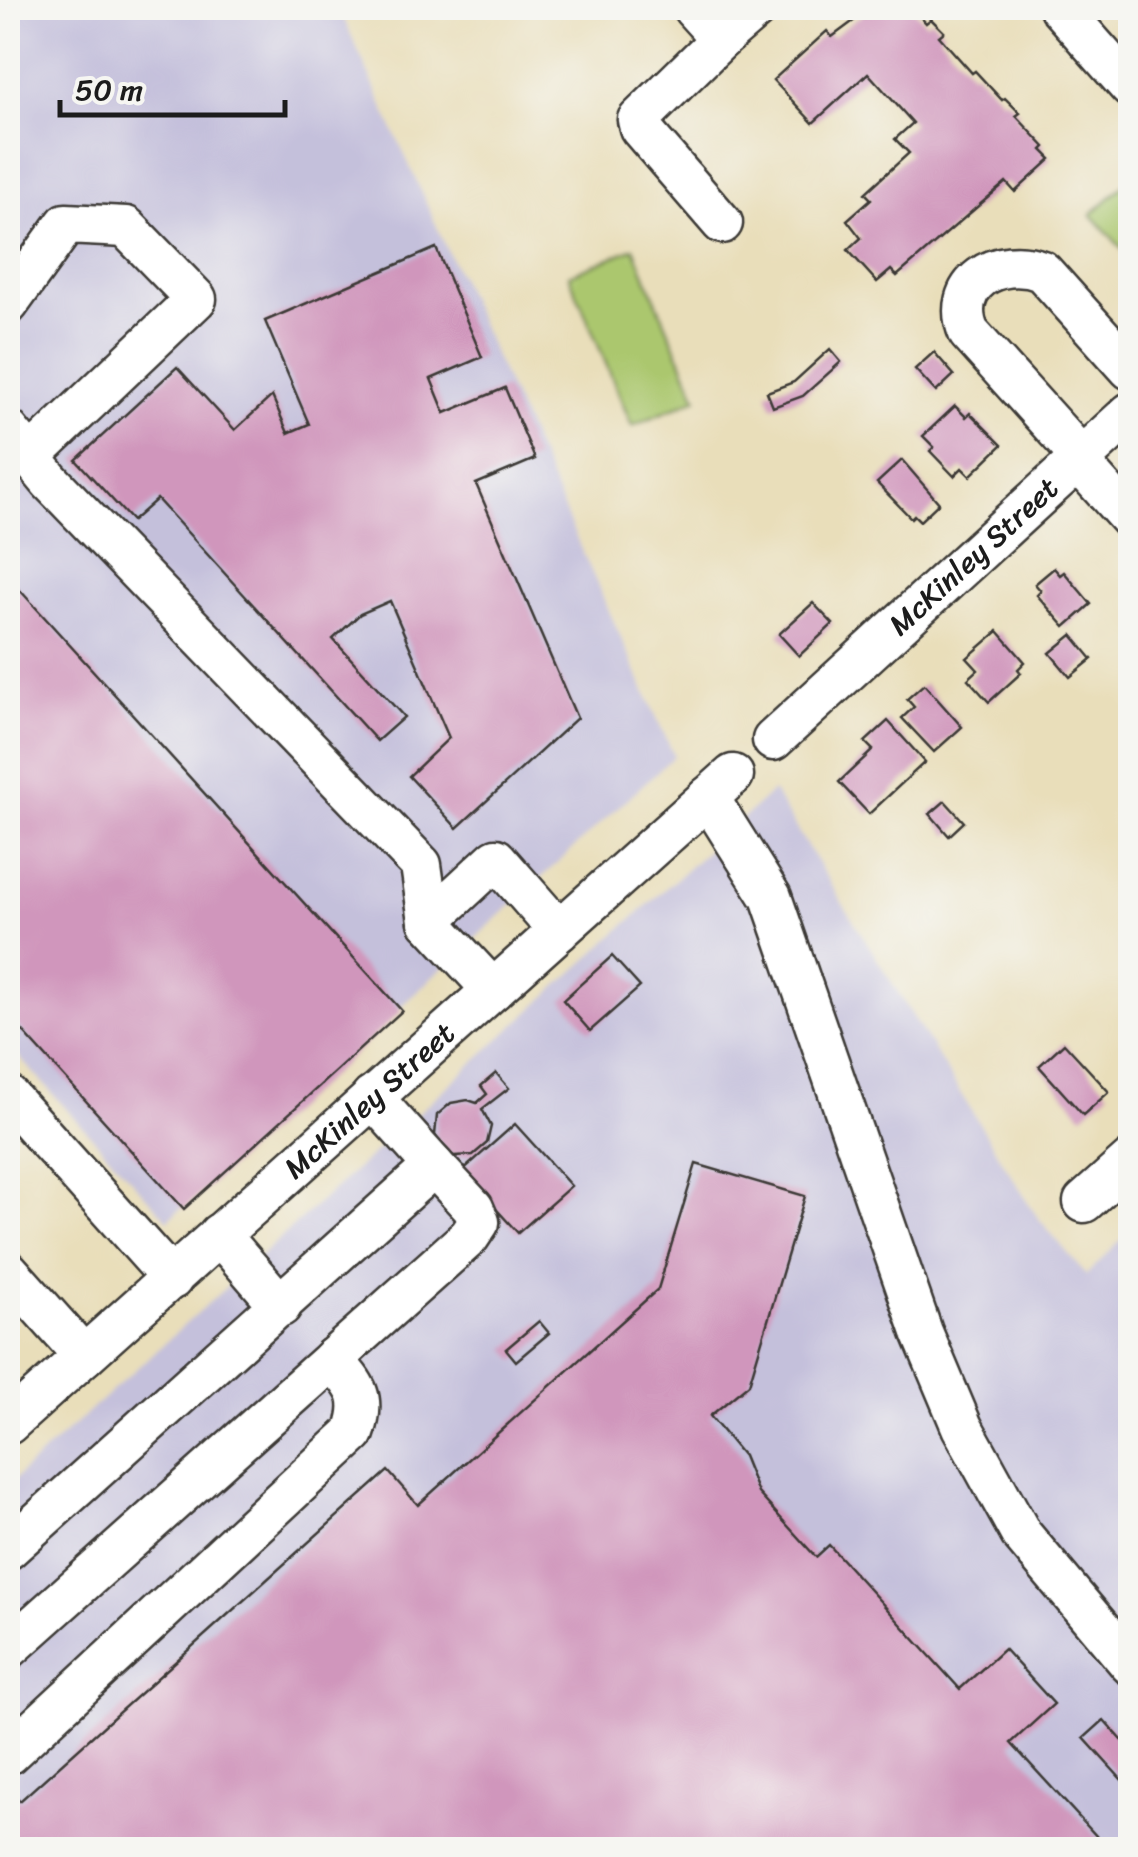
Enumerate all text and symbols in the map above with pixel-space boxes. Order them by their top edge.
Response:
scale bar [60,55,285,117]
text: 50 m [75,63,143,117]
street label: McKinley Street [875,463,1072,649]
street label: McKinley Street [271,1008,468,1193]

